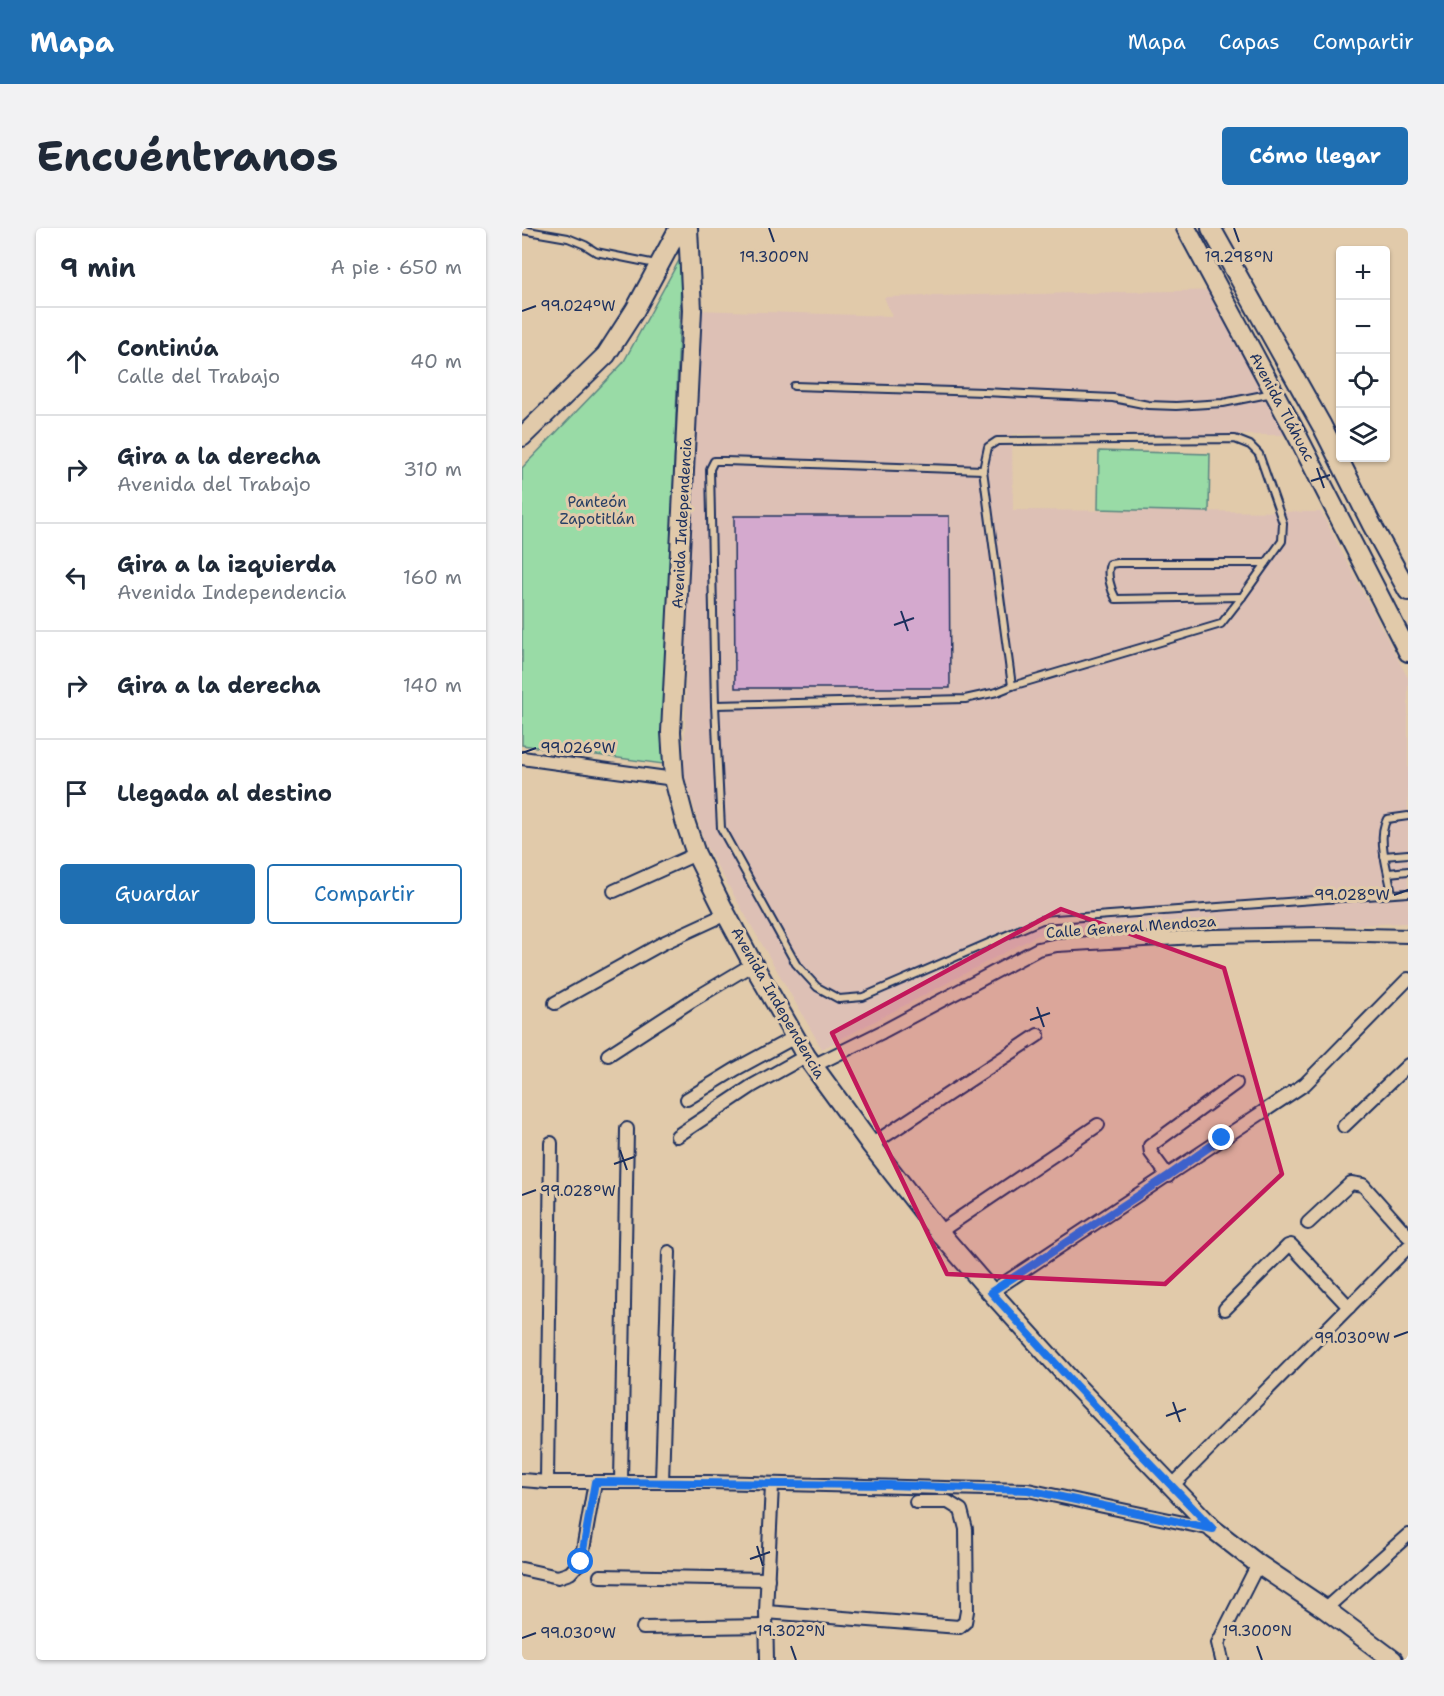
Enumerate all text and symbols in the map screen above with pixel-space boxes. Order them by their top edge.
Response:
text: Mapa [30,23,114,61]
text: Mapa [1128,28,1186,56]
text: Capas [1219,28,1280,56]
text: Compartir [1313,28,1414,56]
button: Cómo llegar [1222,127,1408,185]
text: Encuéntranos [36,128,338,184]
map controls [1336,246,1390,462]
button: + [1336,246,1390,300]
text: 19.300°N [739,247,809,267]
text: 19.298°N [1204,247,1274,267]
text: 9 min [60,250,136,285]
text: A pie · 650 m [330,254,462,280]
text: 99.024°W [540,296,616,316]
button: − [1336,300,1390,354]
text: Continúa [117,334,219,363]
icon: ahead [60,345,93,378]
text: 40 m [410,348,462,374]
street label: Avenida Tláhuac [1245,349,1319,465]
button: locate [1336,354,1390,408]
text: Calle del Trabajo [117,363,280,389]
button: layers [1336,408,1390,462]
street label: Avenida Independencia [668,436,697,609]
text: Gira a la derecha [117,442,321,471]
icon: right [60,453,93,486]
text: 310 m [403,456,462,482]
text: Avenida del Trabajo [117,471,311,497]
park label: Panteón Zapotitlán [559,492,635,529]
text: Gira a la izquierda [117,550,336,579]
icon: left [60,561,93,594]
text: 160 m [403,564,462,590]
text: Avenida Independencia [117,579,346,605]
icon: right [60,669,93,702]
text: Gira a la derecha [117,671,321,700]
text: 140 m [403,672,462,698]
text: 99.026°W [540,738,616,758]
icon: arrive [60,777,93,810]
text: Llegada al destino [117,779,332,808]
button: Guardar [60,864,255,924]
button: Compartir [267,864,462,924]
text: 99.028°W [1314,885,1390,905]
street label: Calle General Mendoza [1045,911,1217,943]
street label: Avenida Independencia [726,924,830,1083]
route end [1208,1124,1234,1150]
text: 99.028°W [540,1181,616,1201]
text: 99.030°W [1314,1328,1390,1348]
route start [567,1548,593,1574]
text: 19.302°N [757,1621,825,1641]
text: 19.300°N [1222,1621,1292,1641]
text: 99.030°W [540,1623,616,1643]

